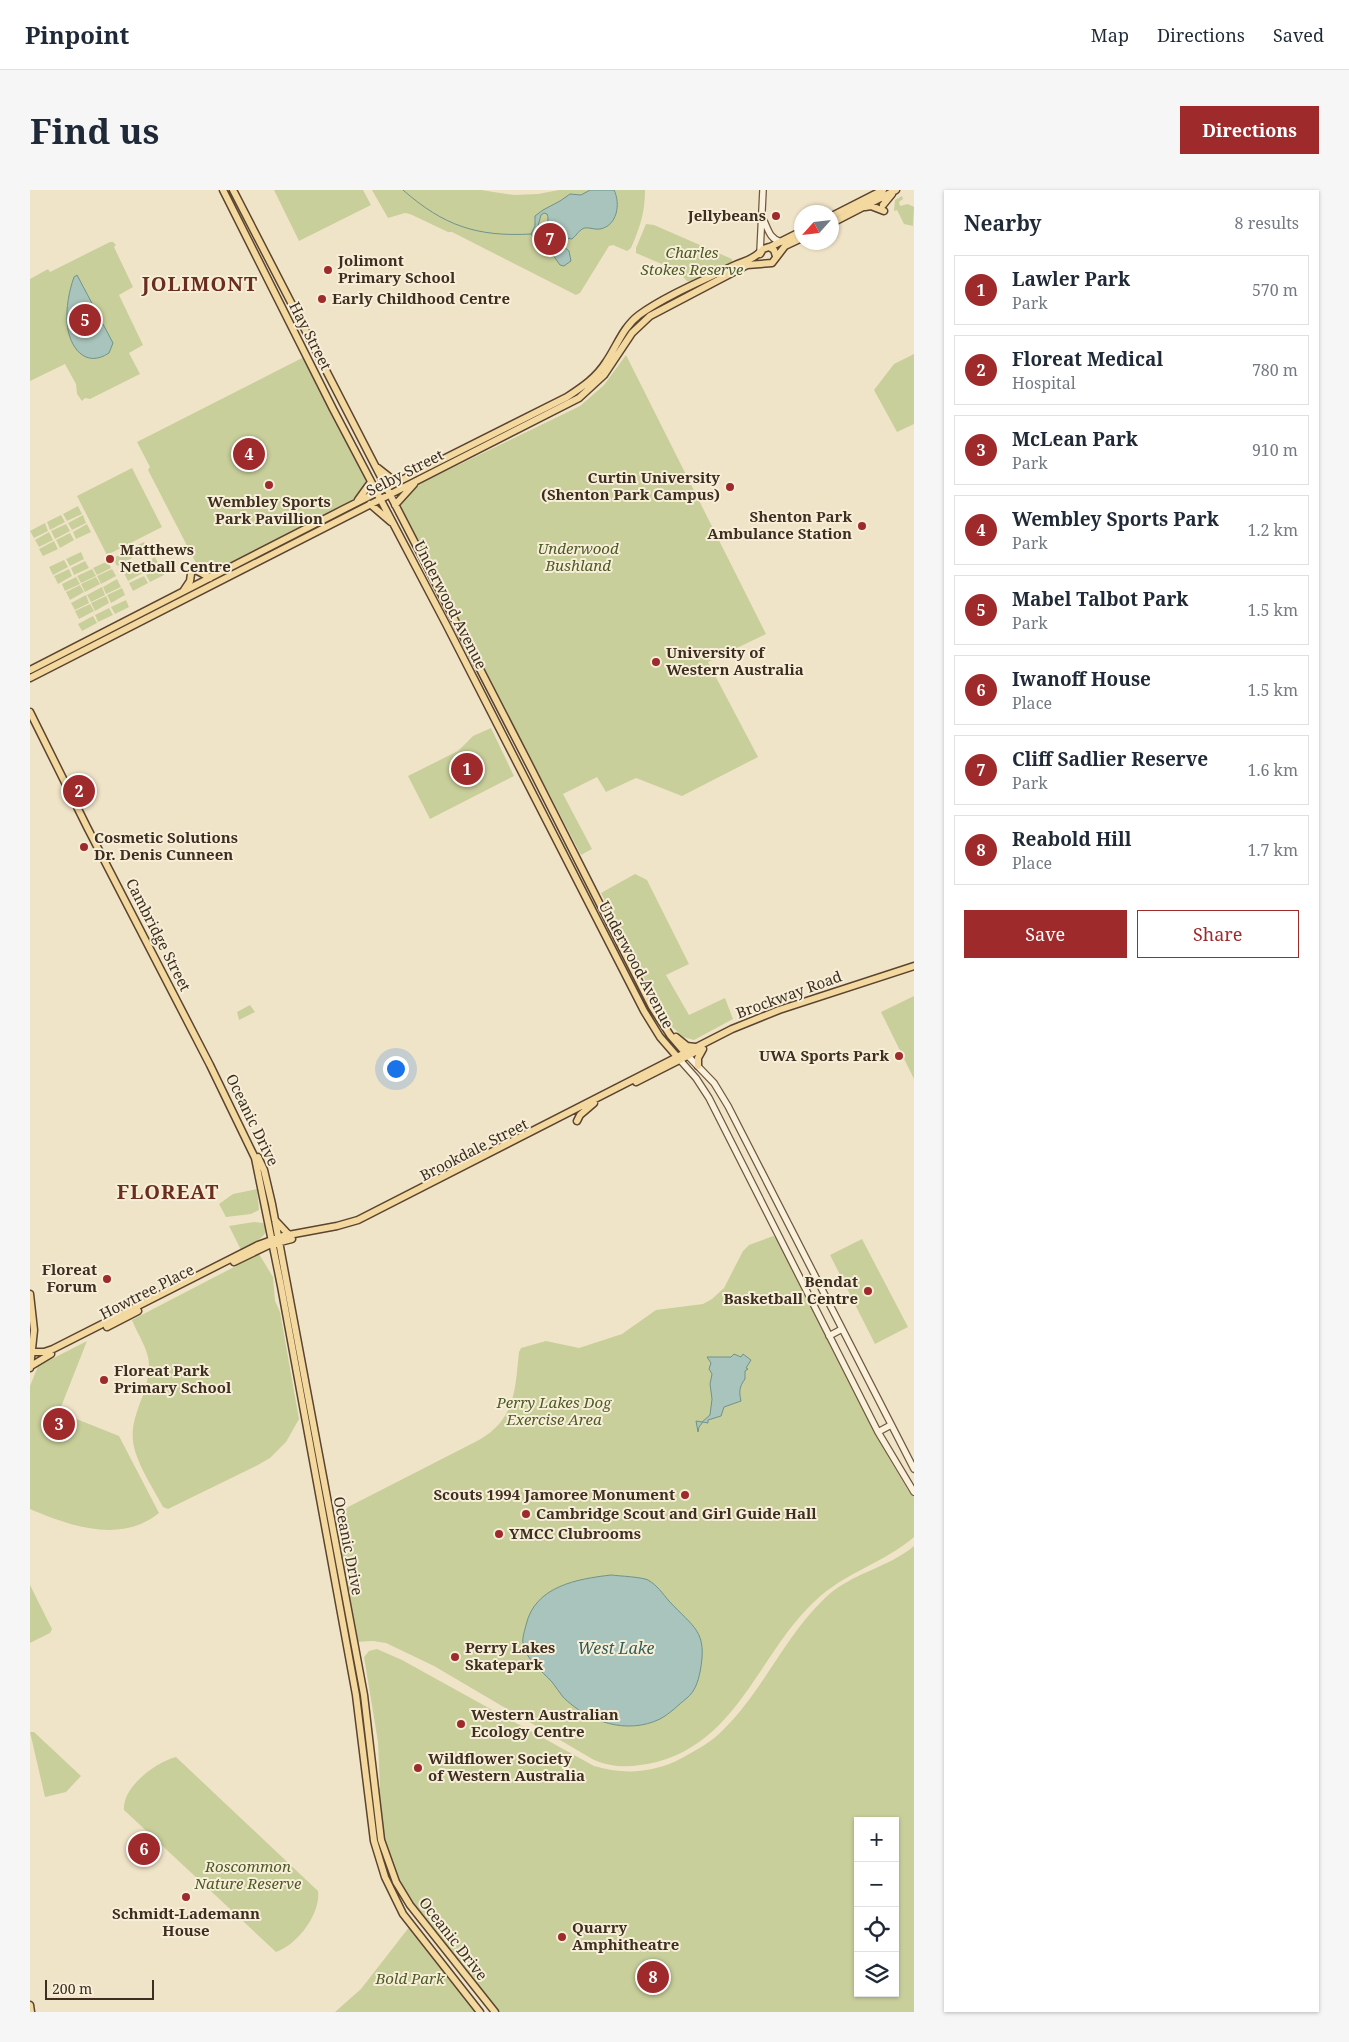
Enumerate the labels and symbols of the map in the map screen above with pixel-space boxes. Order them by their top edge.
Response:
place label: Jellybeans [687,205,766,225]
north arrow [794,205,839,250]
marker: Jellybeans [770,210,782,222]
pin: 7 [534,220,566,258]
park label: Charles Stokes Reserve [641,242,744,279]
place label: Jolimont Primary School [337,250,456,287]
marker: Jolimont Primary School [322,264,334,276]
district label: JOLIMONT [141,270,258,297]
place label: Early Childhood Centre [332,288,510,308]
marker: Early Childhood Centre [316,293,328,305]
street label: Hay Street [285,298,337,373]
pin: 5 [69,301,101,339]
pin: 4 [233,435,265,473]
street label: Selby Street [363,444,446,500]
place label: Curtin University (Shenton Park Campus) [541,467,720,504]
marker: Wembley Sports Park Pavillion [263,479,275,491]
marker: Curtin University (Shenton Park Campus) [724,481,736,493]
place label: Wembley Sports Park Pavillion [207,491,331,528]
place label: Shenton Park Ambulance Station [707,506,852,543]
marker: Shenton Park Ambulance Station [856,520,868,532]
street label: Underwood Avenue [410,537,492,672]
park label: Underwood Bushland [537,538,619,575]
place label: Matthews Netball Centre [120,539,231,576]
marker: Matthews Netball Centre [104,553,116,565]
place label: University of Western Australia [666,642,804,679]
marker: University of Western Australia [650,656,662,668]
pin: 1 [451,750,483,788]
pin: 2 [63,772,95,810]
place label: Cosmetic Solutions Dr. Denis Cunneen [94,827,238,864]
marker: Cosmetic Solutions Dr. Denis Cunneen [78,841,90,853]
street label: Cambridge Street [122,875,196,994]
street label: Underwood Avenue [595,897,679,1032]
street label: Brockway Road [733,966,844,1022]
place label: UWA Sports Park [759,1045,889,1065]
marker: UWA Sports Park [893,1050,905,1062]
your location [383,1056,409,1082]
street label: Oceanic Drive [222,1070,284,1169]
street label: Brookdale Street [416,1113,531,1185]
district label: FLOREAT [117,1178,219,1205]
place label: Floreat Forum [42,1259,97,1296]
street label: Howtree Place [96,1259,197,1323]
place label: Bendat Basketball Centre [723,1271,858,1308]
marker: Floreat Forum [101,1273,113,1285]
marker: Bendat Basketball Centre [862,1285,874,1297]
place label: Floreat Park Primary School [114,1360,232,1397]
marker: Floreat Park Primary School [98,1374,110,1386]
park label: Perry Lakes Dog Exercise Area [496,1392,612,1429]
pin: 3 [43,1405,75,1443]
place label: Scouts 1994 Jamoree Monument [433,1484,675,1504]
marker: Scouts 1994 Jamoree Monument [679,1489,691,1501]
street label: Oceanic Drive [330,1495,368,1597]
place label: Cambridge Scout and Girl Guide Hall [536,1503,817,1523]
marker: Cambridge Scout and Girl Guide Hall [520,1508,532,1520]
place label: YMCC Clubrooms [509,1523,641,1543]
marker: YMCC Clubrooms [493,1528,505,1540]
place label: Perry Lakes Skatepark [465,1637,555,1674]
water label: West Lake [577,1637,655,1659]
marker: Perry Lakes Skatepark [449,1651,461,1663]
place label: Western Australian Ecology Centre [471,1704,619,1741]
marker: Western Australian Ecology Centre [455,1718,467,1730]
place label: Wildflower Society of Western Australia [428,1748,585,1785]
marker: Wildflower Society of Western Australia [412,1762,424,1774]
pin: 6 [128,1830,160,1868]
park label: Roscommon Nature Reserve [194,1856,302,1893]
marker: Schmidt-Lademann House [180,1891,192,1903]
street label: Oceanic Drive [415,1893,493,1984]
place label: Schmidt-Lademann House [112,1903,260,1940]
place label: Quarry Amphitheatre [572,1917,679,1954]
marker: Quarry Amphitheatre [556,1931,568,1943]
pin: 8 [637,1958,669,1996]
park label: Bold Park [374,1968,445,1988]
scale bar [45,1977,154,2000]

